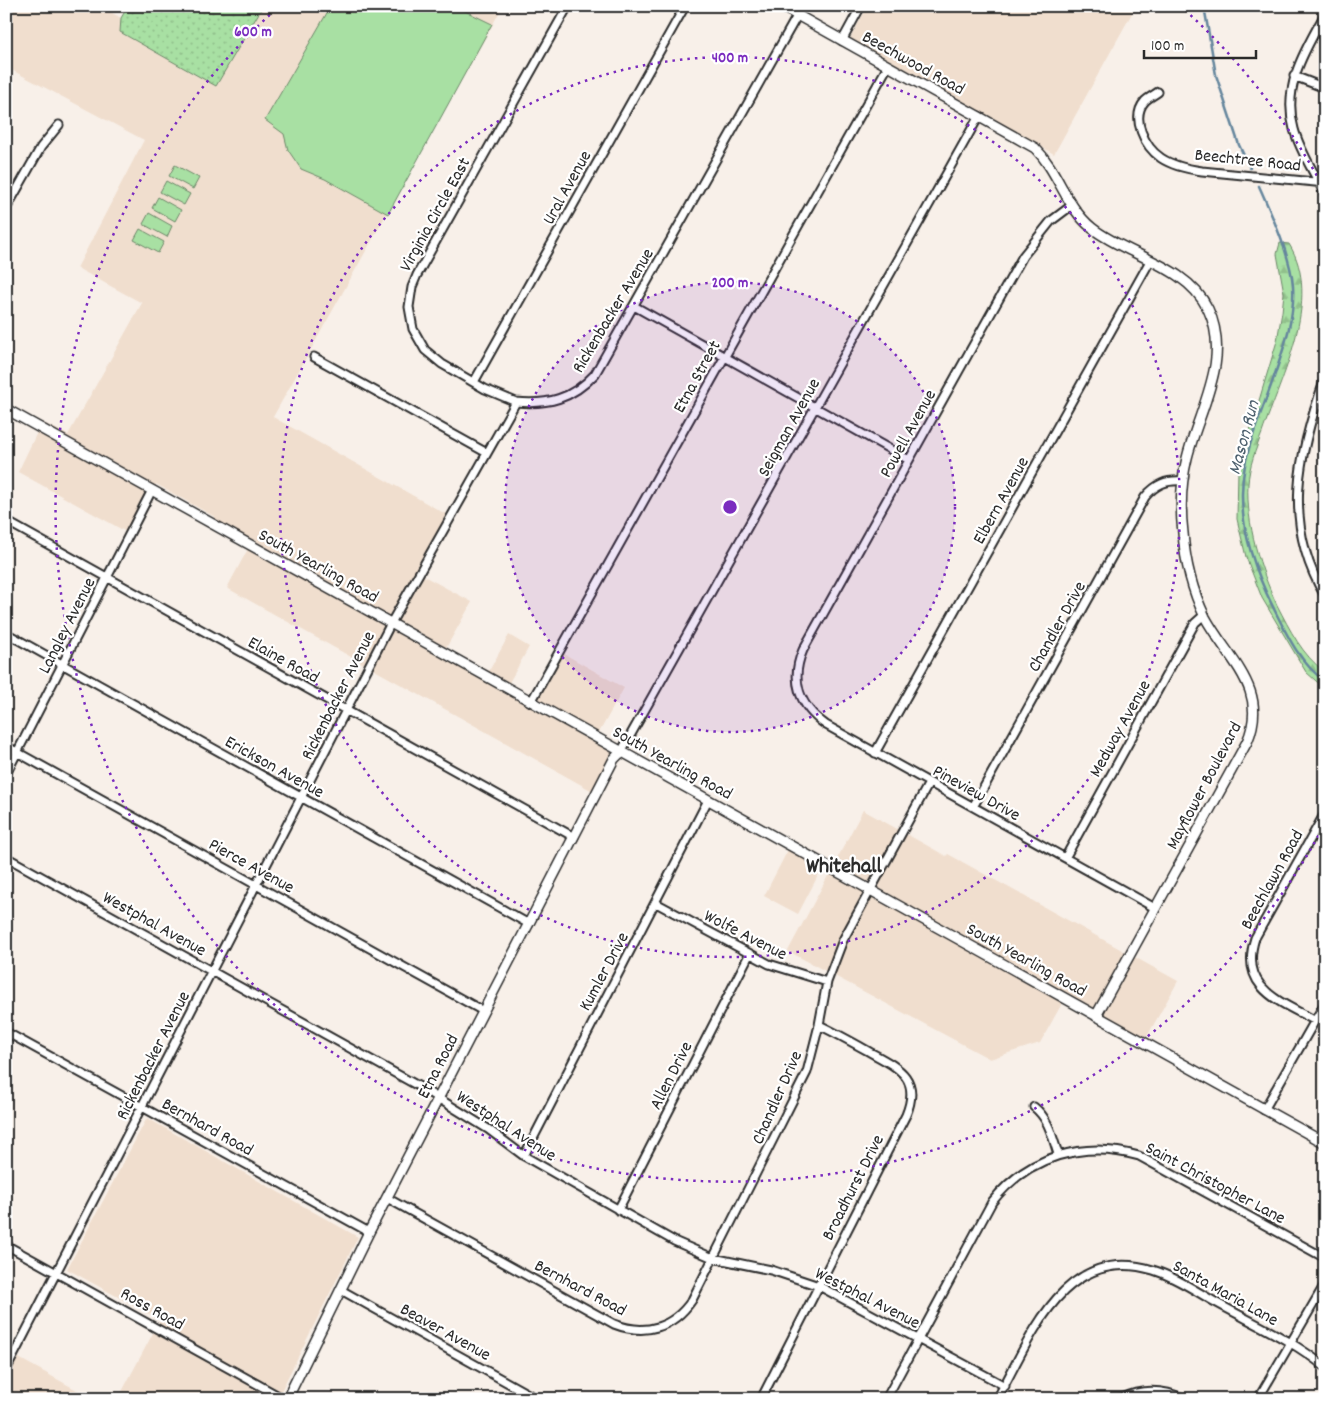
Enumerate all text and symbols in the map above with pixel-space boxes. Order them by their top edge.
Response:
text: 600 m [234,22,272,44]
street label: Beechwood Road [857,26,969,103]
scale bar [1144,28,1256,60]
text: 100 m [1151,36,1184,58]
text: 400 m [712,48,748,70]
street label: Beechtree Road [1193,143,1302,179]
street label: Ural Avenue [538,146,599,230]
street label: Virginia Circle East [394,153,478,277]
street label: Rickenbacker Avenue [567,244,661,378]
text: 200 m [712,273,748,295]
street label: Etna Street [668,336,729,418]
street label: Seigman Avenue [753,374,828,482]
street label: Powell Avenue [875,385,944,483]
water label: Mason Run [1223,397,1269,478]
street label: Elbern Avenue [968,453,1037,549]
centre of rings [721,498,739,516]
street label: South Yearling Road [253,524,382,611]
street label: Langley Avenue [33,574,103,679]
street label: Chandler Drive [1023,577,1093,677]
street label: Rickenbacker Avenue [296,627,383,765]
street label: Elaine Road [243,631,323,691]
street label: Medway Avenue [1084,676,1158,782]
street label: Mayflower Boulevard [1161,718,1249,854]
street label: South Yearling Road [607,721,736,808]
street label: Erickson Avenue [220,731,328,806]
street label: Pineview Drive [927,760,1024,829]
street label: Beechlawn Road [1236,826,1311,934]
street label: Pierce Avenue [203,833,298,901]
district label: Whitehall [806,852,882,883]
street label: Westphal Avenue [97,886,210,964]
street label: Wolfe Avenue [699,905,791,968]
street label: South Yearling Road [961,918,1090,1005]
street label: Kumler Drive [574,928,636,1016]
street label: Rickenbacker Avenue [111,987,198,1125]
street label: Etna Road [412,1031,466,1104]
street label: Allen Drive [644,1038,700,1115]
street label: Chandler Drive [747,1047,810,1149]
street label: Westphal Avenue [451,1085,561,1169]
street label: Bernhard Road [157,1093,257,1164]
street label: Broadhurst Drive [817,1131,892,1245]
street label: Saint Christopher Lane [1140,1137,1289,1232]
street label: Bernhard Road [529,1254,630,1324]
street label: Santa Maria Lane [1167,1255,1282,1334]
street label: Westphal Avenue [810,1262,924,1337]
street label: Ross Road [115,1282,188,1338]
street label: Beaver Avenue [395,1298,495,1368]

